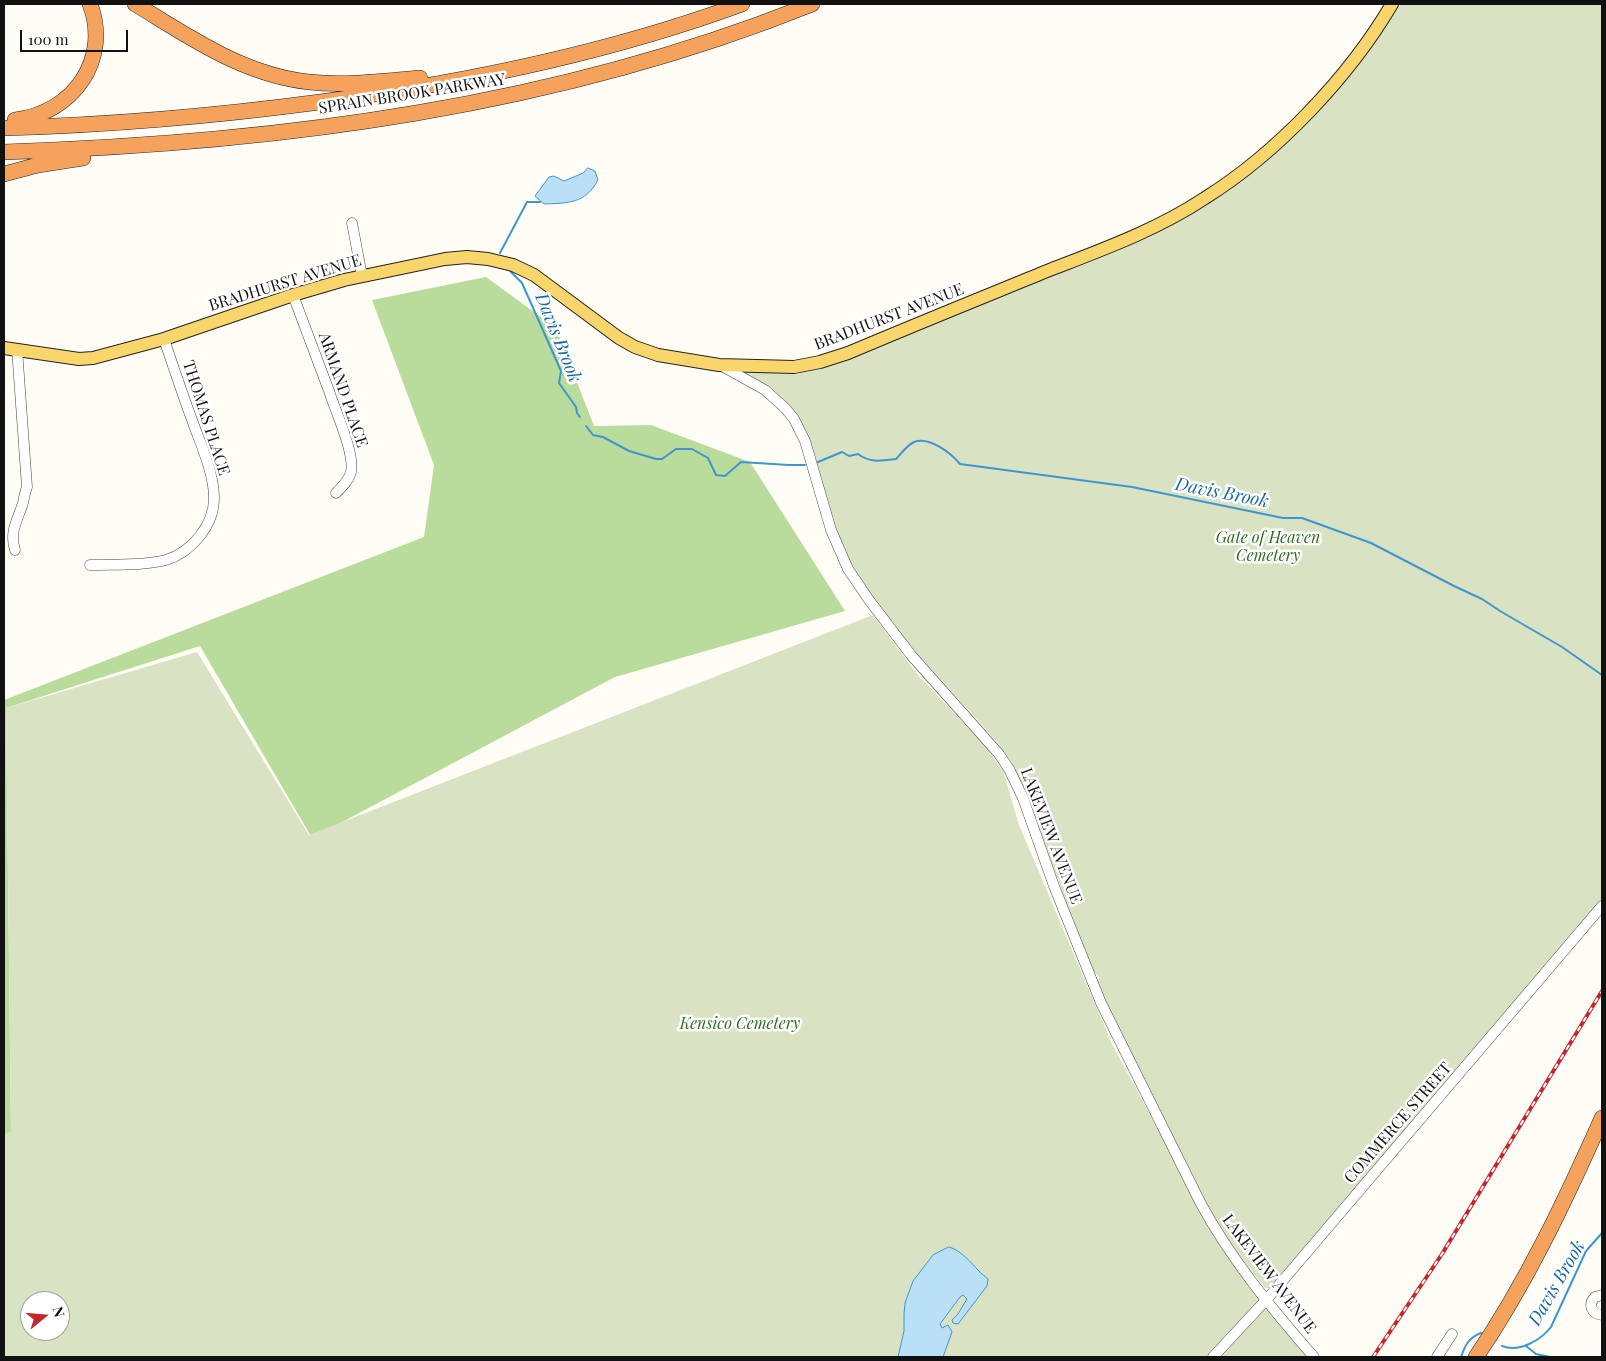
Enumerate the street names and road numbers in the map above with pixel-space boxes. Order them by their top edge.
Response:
street label: SPRAIN BROOK PARKWAY [317,70,507,118]
street label: BRADHURST AVENUE [206,251,364,315]
street label: BRADHURST AVENUE [812,280,966,354]
street label: ARMAND PLACE [314,330,372,450]
street label: THOMAS PLACE [178,358,234,478]
street label: LAKEVIEW AVENUE [1016,765,1086,907]
street label: COMMERCE STREET [1340,1059,1456,1187]
street label: LAKEVIEW AVENUE [1218,1211,1320,1337]

